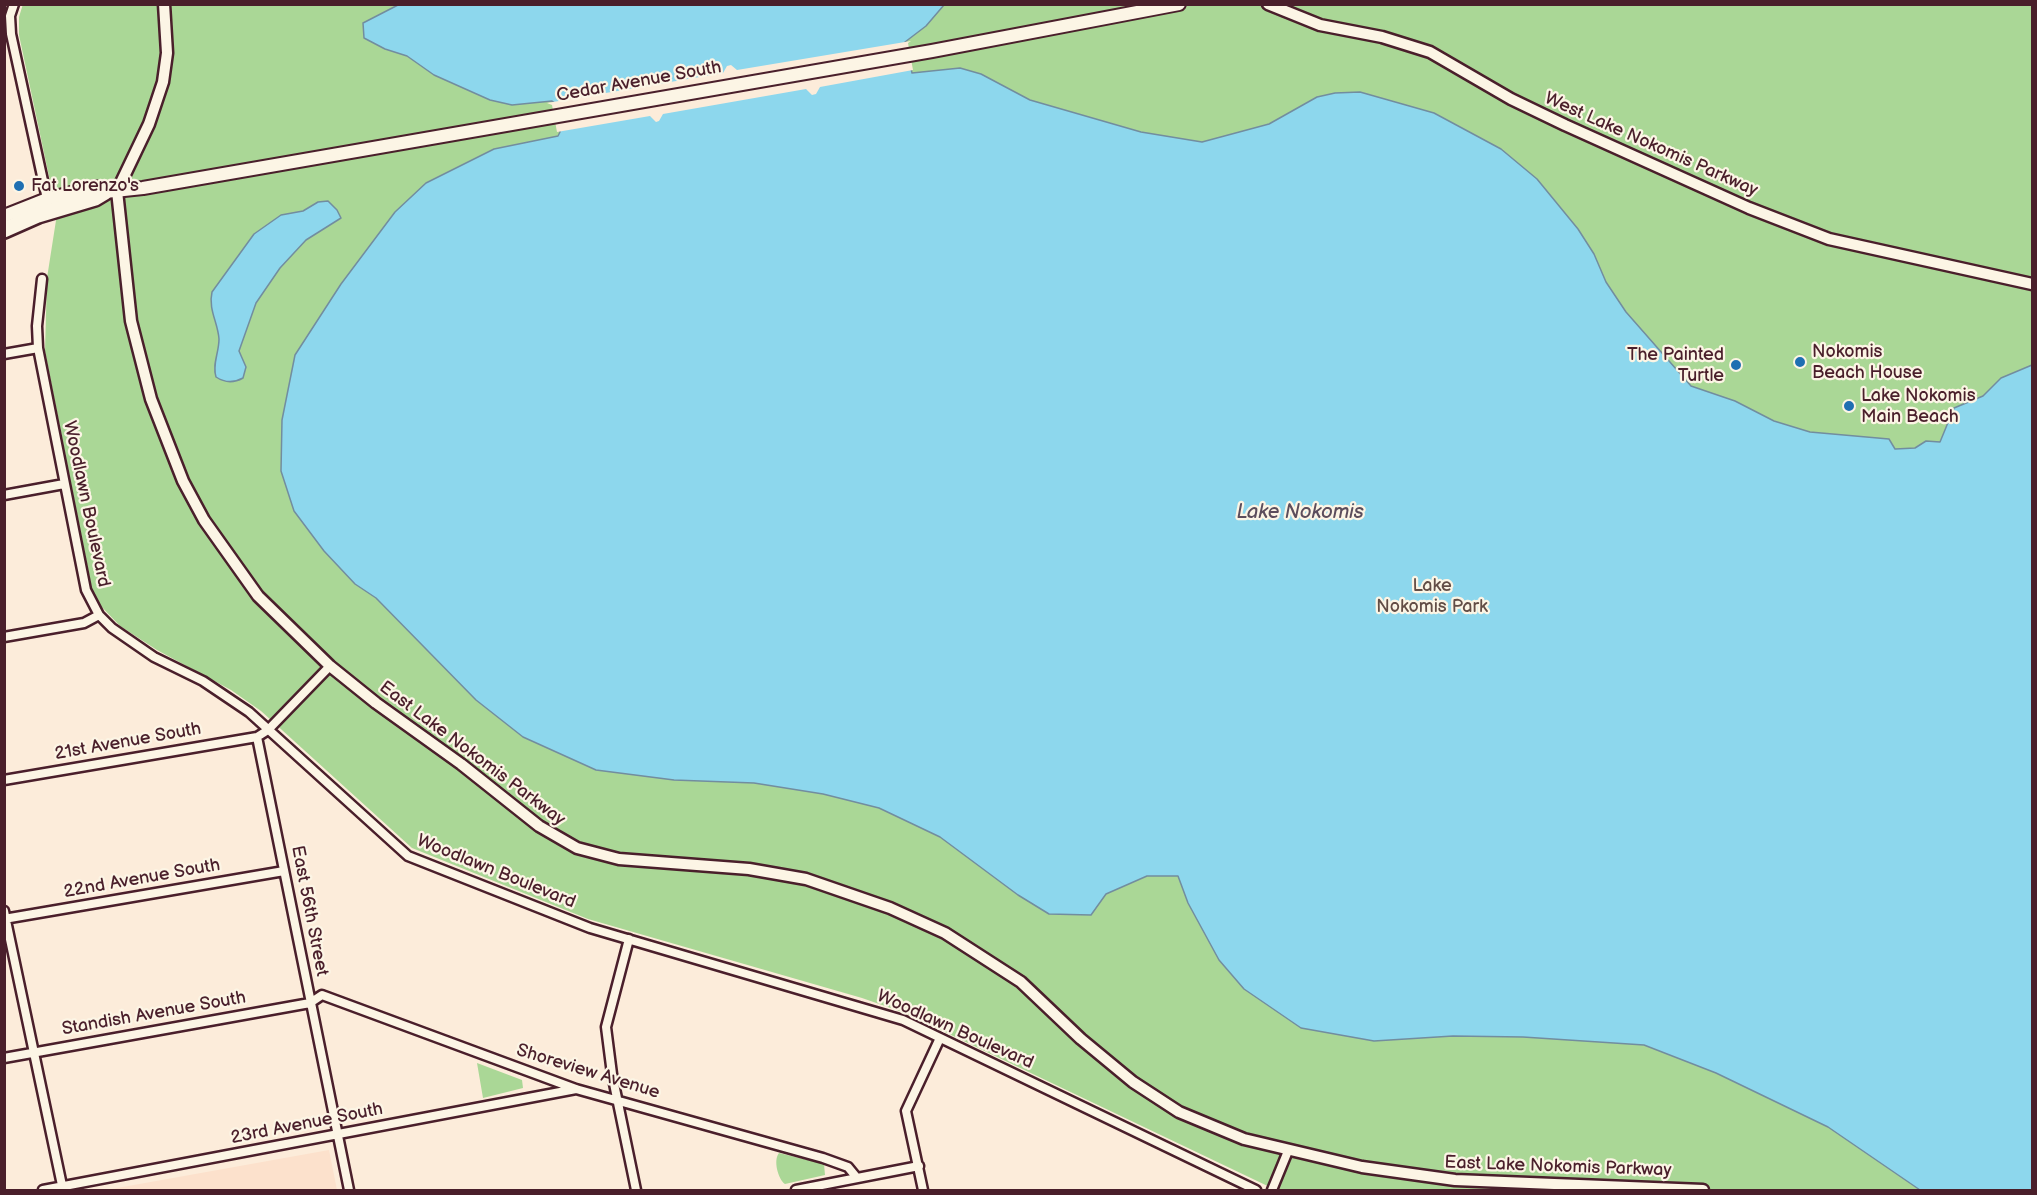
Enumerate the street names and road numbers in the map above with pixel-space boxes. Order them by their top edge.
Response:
street label: Cedar Avenue South [555,57,723,107]
street label: West Lake Nokomis Parkway [1541,88,1761,202]
street label: Woodlawn Boulevard [58,419,114,589]
street label: East Lake Nokomis Parkway [375,677,569,831]
street label: 21st Avenue South [53,718,203,766]
street label: Woodlawn Boulevard [413,830,579,914]
street label: East 56th Street [286,844,332,978]
street label: 22nd Avenue South [62,855,222,903]
street label: Woodlawn Boulevard [873,986,1037,1074]
street label: Standish Avenue South [60,987,248,1041]
street label: Shoreview Avenue [514,1040,662,1104]
street label: 23rd Avenue South [229,1099,385,1149]
street label: East Lake Nokomis Parkway [1444,1152,1672,1182]

